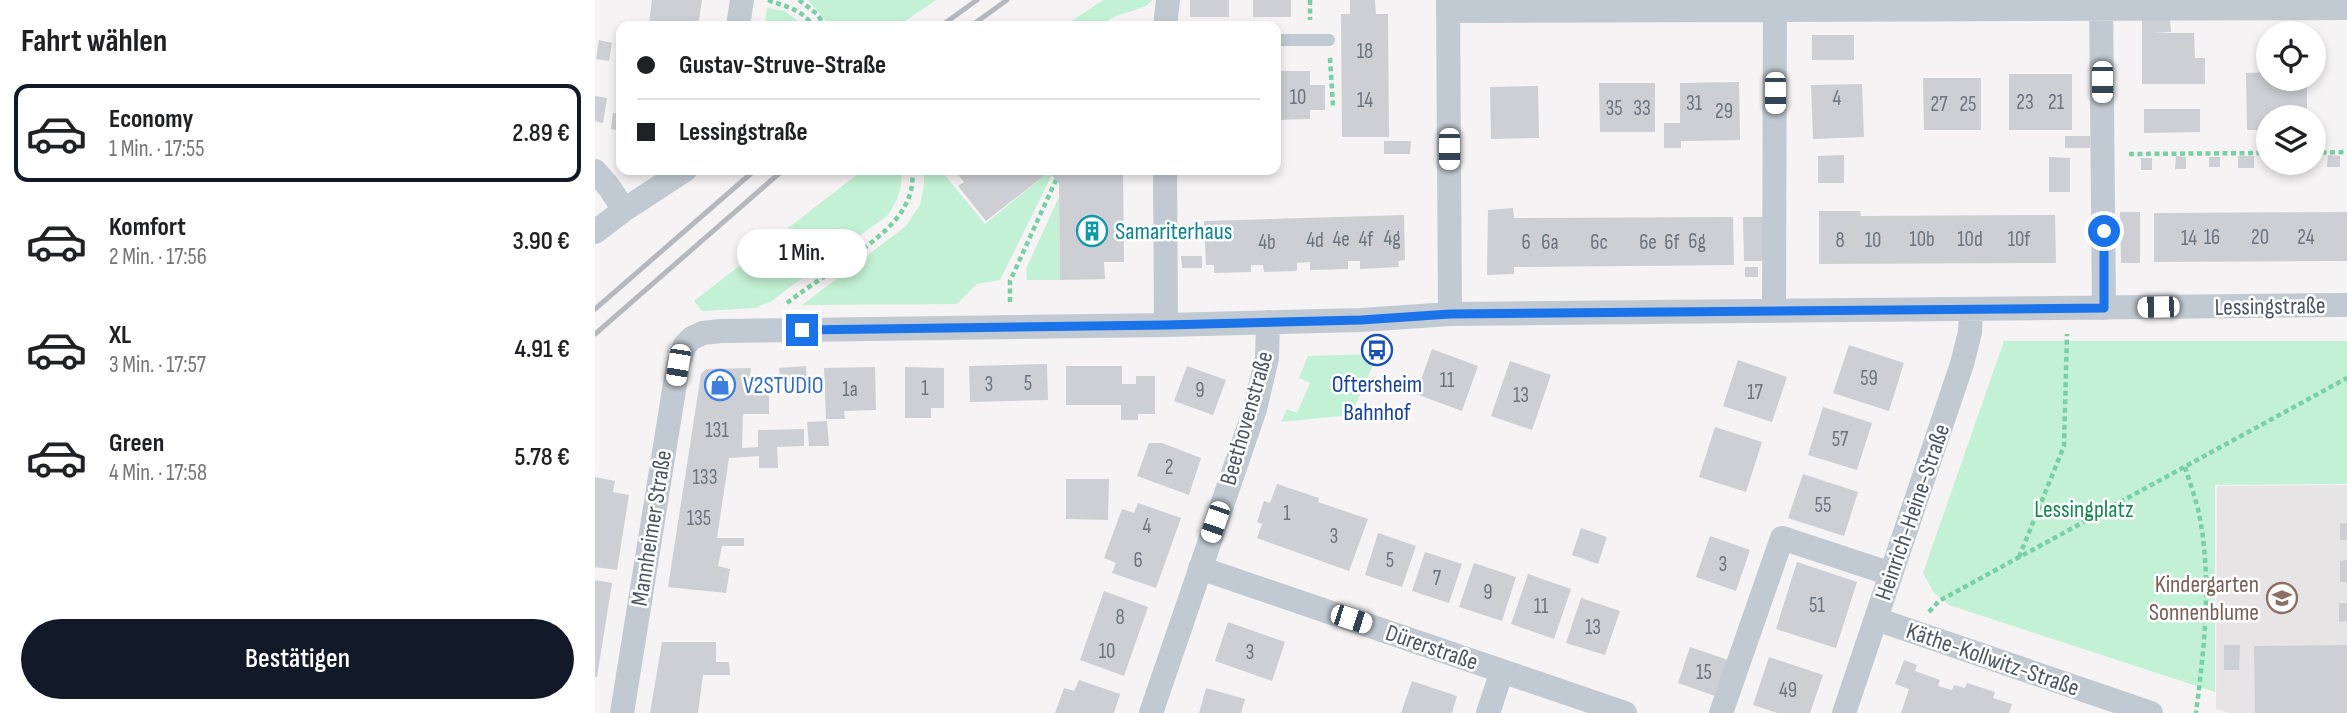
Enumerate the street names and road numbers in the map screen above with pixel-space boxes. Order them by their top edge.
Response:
street label: Lessingstraße [2214,291,2326,322]
street label: Beethovenstraße [1214,348,1279,488]
street label: Heinrich-Heine-Straße [1869,420,1956,604]
street label: Mannheimer Straße [625,448,678,608]
street label: Käthe-Kollwitz-Straße [1903,616,2083,703]
street label: Dürerstraße [1382,618,1482,677]

